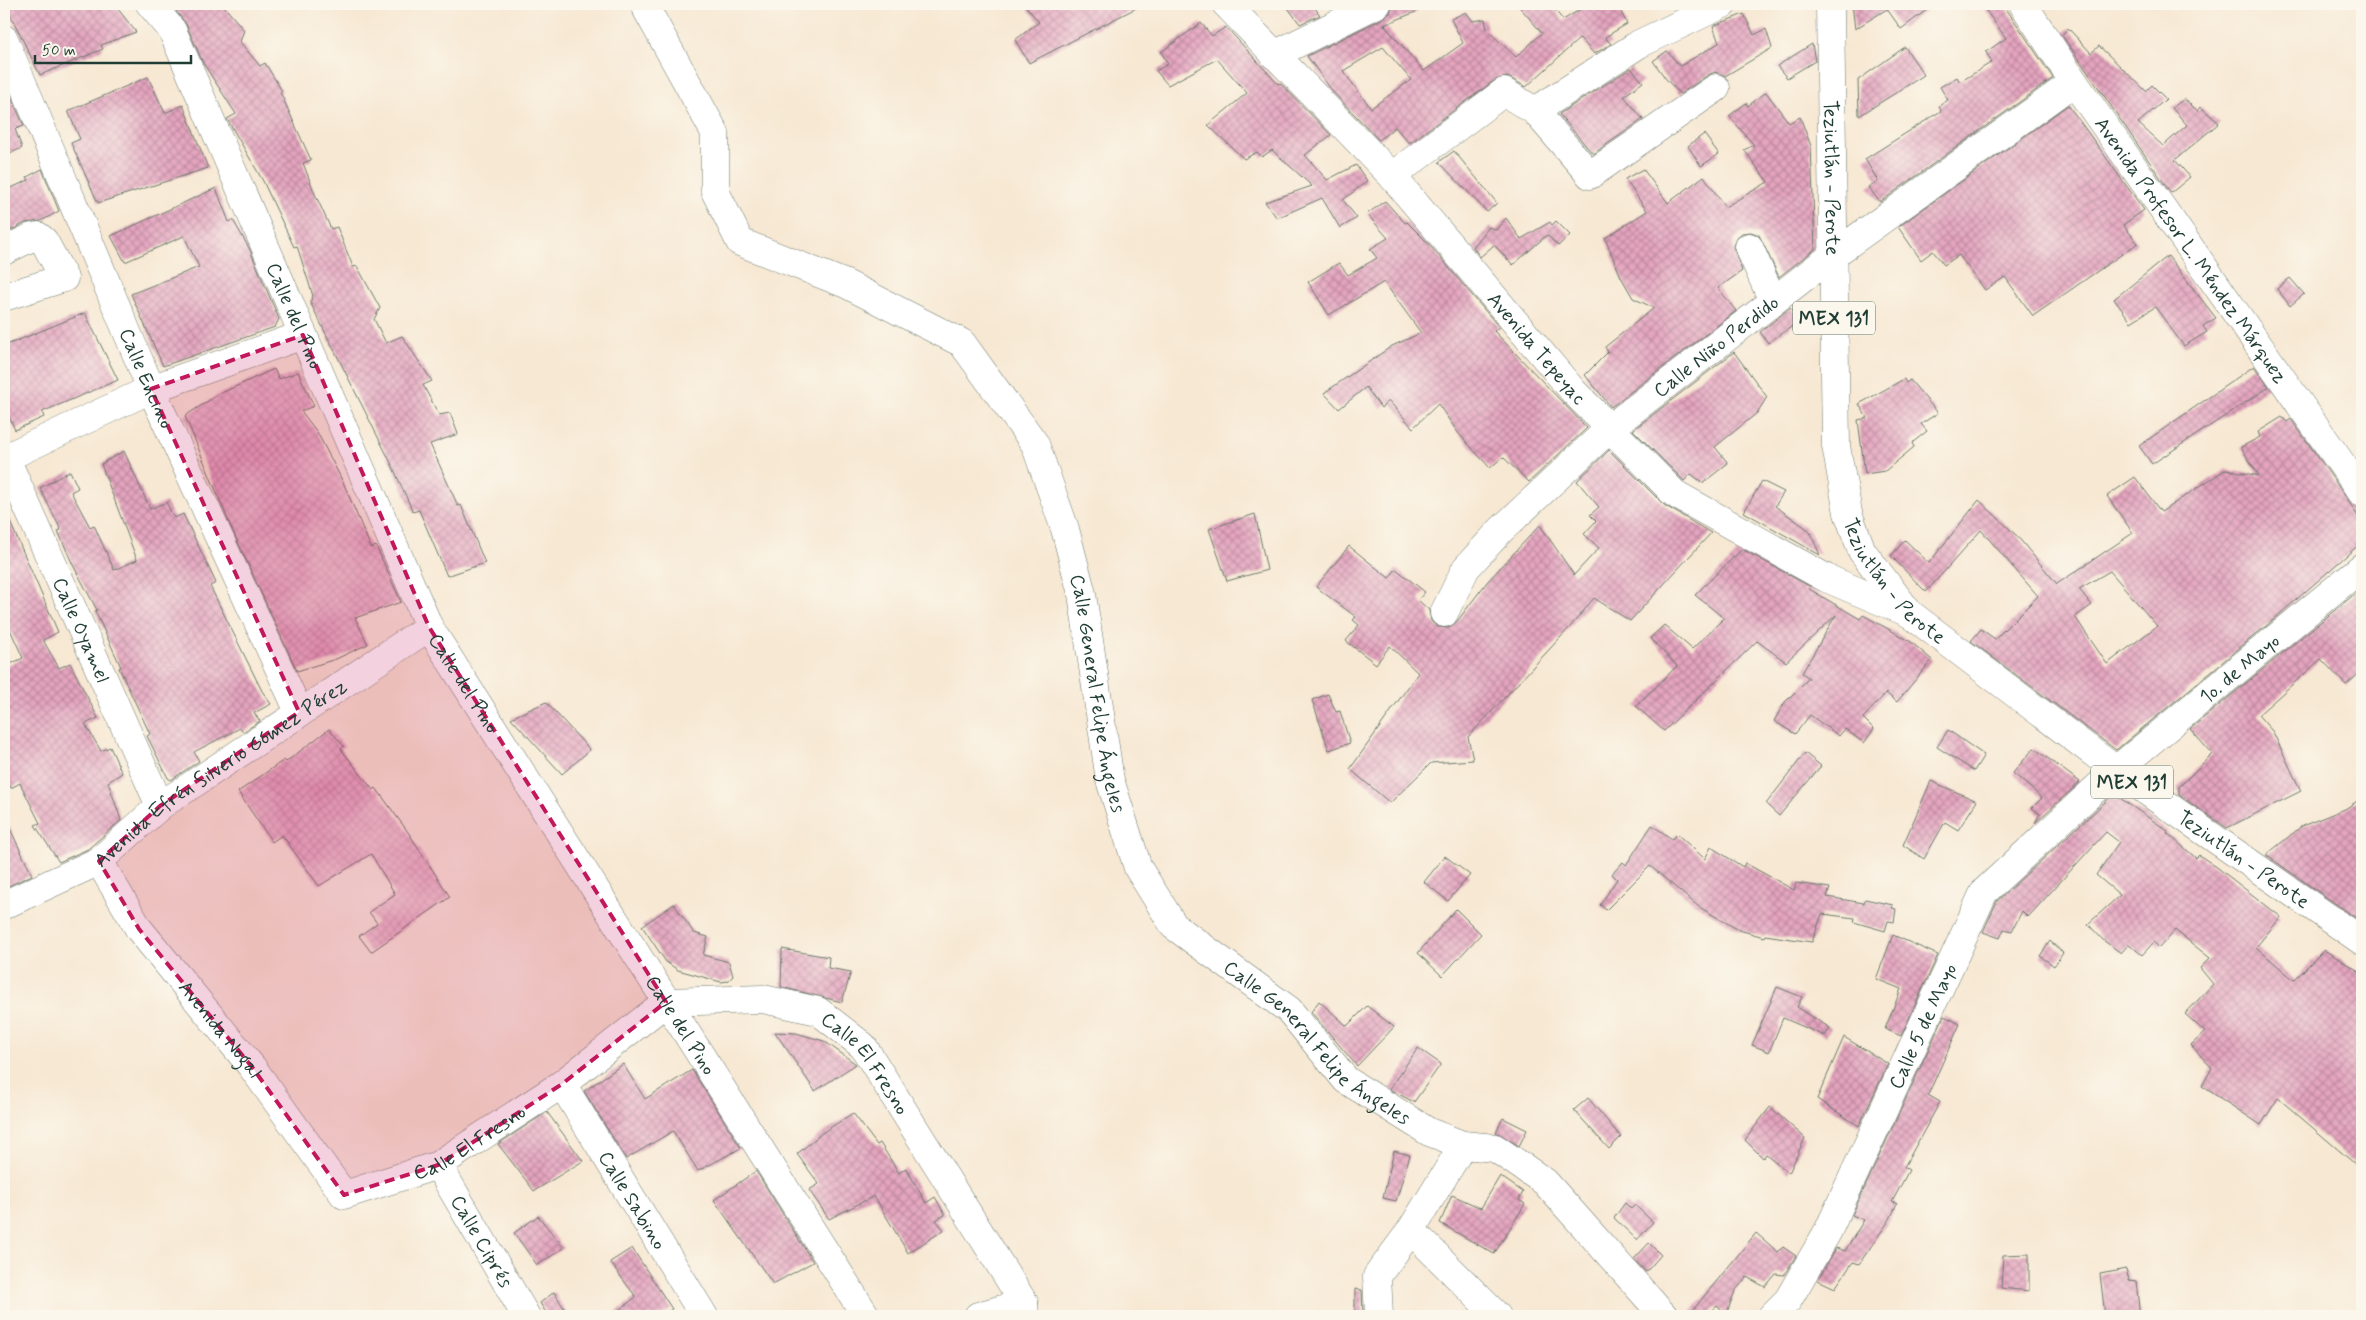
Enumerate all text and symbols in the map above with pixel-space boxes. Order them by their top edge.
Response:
scale bar [35,32,191,64]
text: 50 m [42,41,76,61]
street label: Teziutlán - Perote [1816,100,1845,256]
street label: Avenida Profesor L. Méndez Márquez [2088,112,2293,389]
street label: Calle del Pino [259,259,328,374]
street label: Avenida Tepeyac [1480,287,1591,411]
street label: Calle Niño Perdido [1648,290,1785,404]
road number: MEX 131 [1793,302,1875,334]
street label: Calle Encino [112,324,179,433]
street label: Teziutlán - Perote [1836,515,1951,651]
street label: Calle General Felipe Ángeles [1062,571,1132,816]
street label: Calle Oyamel [45,573,116,687]
street label: Calle del Pino [421,628,505,739]
street label: 1o. de Mayo [2194,628,2286,711]
street label: Avenida Efrén Silverio Gómez Pérez [89,673,353,874]
road number: MEX 131 [2091,766,2173,799]
street label: Teziutlán - Perote [2171,805,2315,916]
street label: Calle General Felipe Ángeles [1218,955,1415,1132]
street label: Calle 5 de Mayo [1883,959,1964,1094]
street label: Calle del Pino [638,970,722,1081]
street label: Avenida Nogal [172,975,268,1084]
street label: Calle El Fresno [815,1006,915,1120]
street label: Calle El Fresno [410,1099,532,1187]
street label: Calle Sabino [591,1146,672,1255]
street label: Calle Ciprés [443,1190,519,1293]

